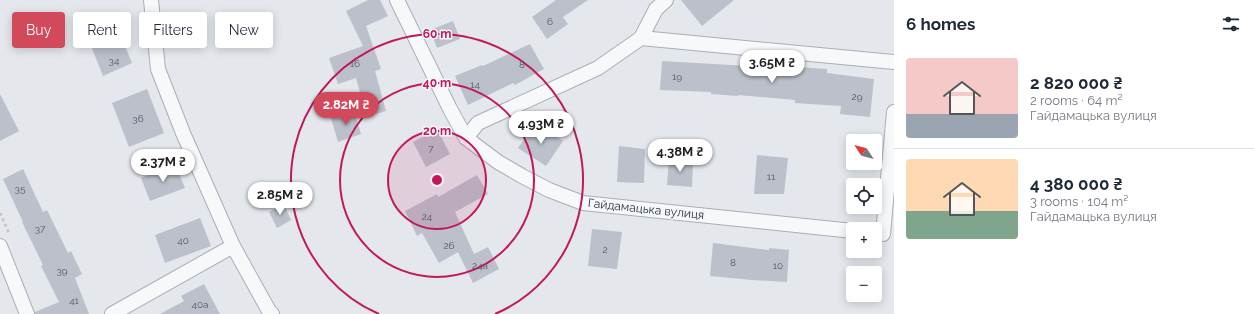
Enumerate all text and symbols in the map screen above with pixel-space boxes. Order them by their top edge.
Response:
chip: Buy [12,12,65,48]
chip: Rent [73,12,131,48]
chip: Filters [139,12,207,48]
chip: New [215,12,273,48]
icon: filters [1220,13,1242,35]
text: 6 homes [906,14,975,34]
house number: 6 [547,16,553,27]
text: 60 m [423,27,451,41]
pin: 3.65M ₴ [735,50,809,84]
house number: 34 [109,55,120,66]
text: 3.65M ₴ [749,55,795,70]
house number: 16 [350,58,360,69]
house number: 8 [519,59,525,70]
house number: 19 [672,71,682,82]
text: 2 820 000 ₴ [1030,73,1123,93]
icon: home [938,74,986,122]
text: 40 m [423,76,451,90]
house number: 14 [470,79,480,90]
house number: 29 [851,91,863,102]
pin: 2.82M ₴ [309,92,383,126]
text: 2 rooms · 64 m² [1030,93,1122,108]
text: 2.82M ₴ [323,97,369,112]
text: Гайдамацька вулиця [1030,108,1157,123]
pin: 4.93M ₴ [504,111,578,145]
house number: 36 [132,113,144,124]
text: 4.93M ₴ [518,116,564,131]
text: 20 m [423,124,451,138]
north arrow [846,134,882,170]
map controls [846,134,882,302]
pin: 4.38M ₴ [643,139,717,173]
house number: 7 [428,143,434,154]
text: 4.38M ₴ [657,144,703,159]
pin: 2.37M ₴ [126,149,200,183]
text: 2.37M ₴ [140,154,186,169]
house number: 11 [767,171,776,182]
centre of rings [430,173,444,187]
text: 4 380 000 ₴ [1030,174,1123,194]
icon: home [938,175,986,223]
button: locate [846,178,882,214]
pin: 2.85M ₴ [243,182,317,216]
house number: 35 [15,183,26,194]
text: 2.85M ₴ [257,187,303,202]
text: 3 rooms · 104 m² [1030,194,1128,209]
street label: Гайдамацька вулиця [587,196,705,222]
text: Гайдамацька вулиця [1030,209,1157,224]
house number: 24 [422,211,433,222]
button: + [846,222,882,258]
house number: 37 [35,223,46,234]
house number: 40 [177,235,189,246]
house number: 26 [443,240,455,251]
house number: 2 [602,244,608,255]
house number: 8 [730,257,736,268]
house number: 24а [472,260,488,271]
house number: 10 [773,260,783,271]
house number: 39 [56,265,68,276]
button: − [846,266,882,302]
house number: 41 [69,295,80,306]
house number: 40а [191,299,209,310]

